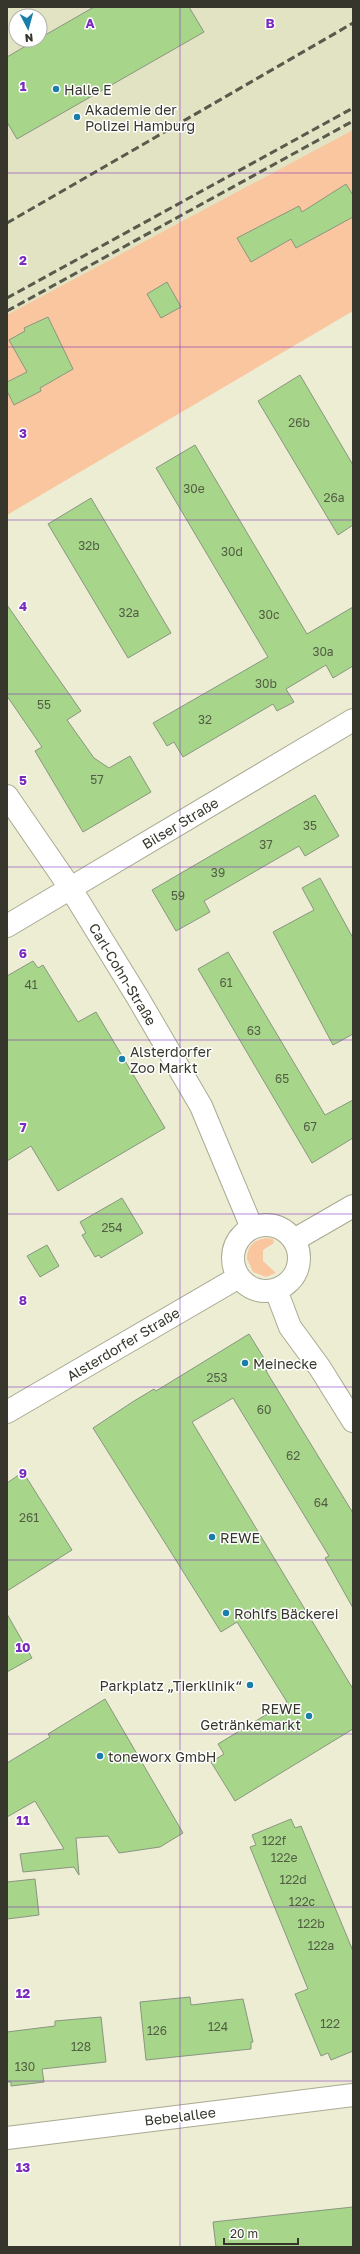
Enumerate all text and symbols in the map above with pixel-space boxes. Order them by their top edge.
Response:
north arrow [8,8,48,48]
text: A [85,15,95,31]
text: B [265,15,275,31]
text: N [24,32,34,45]
text: 1 [20,78,27,94]
place label: Halle E [64,81,112,98]
marker: Halle E [51,84,61,94]
place label: Akademie der Polizei Hamburg [85,101,195,134]
marker: Akademie der Polizei Hamburg [72,112,82,122]
text: 2 [19,252,27,268]
house number: 26b [288,415,310,430]
text: 3 [19,425,27,441]
house number: 30e [183,481,205,496]
house number: 26a [323,490,345,505]
house number: 32b [78,538,100,553]
house number: 30d [221,544,243,559]
text: 4 [19,598,27,614]
house number: 32a [119,605,139,620]
house number: 30c [258,607,280,622]
house number: 30a [312,644,334,659]
house number: 30b [255,676,277,691]
house number: 55 [37,697,51,712]
house number: 32 [198,712,212,727]
text: 5 [19,772,27,788]
house number: 57 [90,772,104,787]
street label: Bilser Straße [139,794,221,852]
house number: 35 [303,818,317,833]
house number: 37 [259,837,273,852]
house number: 39 [211,865,225,880]
house number: 59 [171,888,185,903]
street label: Carl-Cohn-Straße [86,920,160,1028]
text: 6 [19,945,27,961]
house number: 61 [219,975,233,990]
house number: 41 [24,977,38,992]
house number: 63 [247,1023,261,1038]
place label: Alsterdorfer Zoo Markt [130,1043,212,1076]
marker: Alsterdorfer Zoo Markt [117,1054,127,1064]
house number: 65 [275,1071,289,1086]
text: 7 [19,1119,27,1135]
house number: 67 [303,1119,317,1134]
house number: 254 [101,1220,123,1235]
text: 8 [19,1292,27,1308]
street label: Alsterdorfer Straße [64,1304,182,1384]
place label: Meinecke [253,1355,317,1372]
marker: Meinecke [240,1358,250,1368]
house number: 253 [207,1370,227,1385]
house number: 60 [257,1402,271,1417]
house number: 62 [286,1448,300,1463]
text: 9 [19,1465,27,1481]
house number: 64 [314,1495,328,1510]
house number: 261 [19,1510,39,1525]
place label: REWE [220,1529,260,1546]
marker: REWE [207,1532,217,1542]
place label: Rohlfs Bäckerei [234,1605,338,1622]
marker: Rohlfs Bäckerei [221,1608,231,1618]
text: 10 [15,1639,31,1655]
place label: Parkplatz „Tierklinik“ [100,1677,242,1694]
marker: Parkplatz „Tierklinik“ [245,1680,255,1690]
place label: REWE Getränkemarkt [200,1700,301,1733]
marker: REWE Getränkemarkt [304,1711,314,1721]
place label: toneworx GmbH [108,1748,217,1765]
marker: toneworx GmbH [95,1751,105,1761]
text: 11 [16,1812,30,1828]
house number: 122f [262,1833,287,1848]
house number: 122e [271,1850,297,1865]
house number: 122d [279,1872,307,1887]
house number: 122c [289,1894,316,1909]
house number: 122b [297,1916,325,1931]
house number: 122a [308,1938,334,1953]
text: 12 [16,1985,30,2001]
house number: 122 [320,2016,340,2031]
house number: 124 [208,2019,228,2034]
house number: 126 [147,2023,167,2038]
house number: 128 [71,2039,91,2054]
house number: 130 [15,2059,35,2074]
street label: Bebelallee [143,2103,217,2129]
text: 13 [16,2159,30,2175]
scale bar [224,2220,298,2246]
text: 20 m [230,2226,258,2241]

